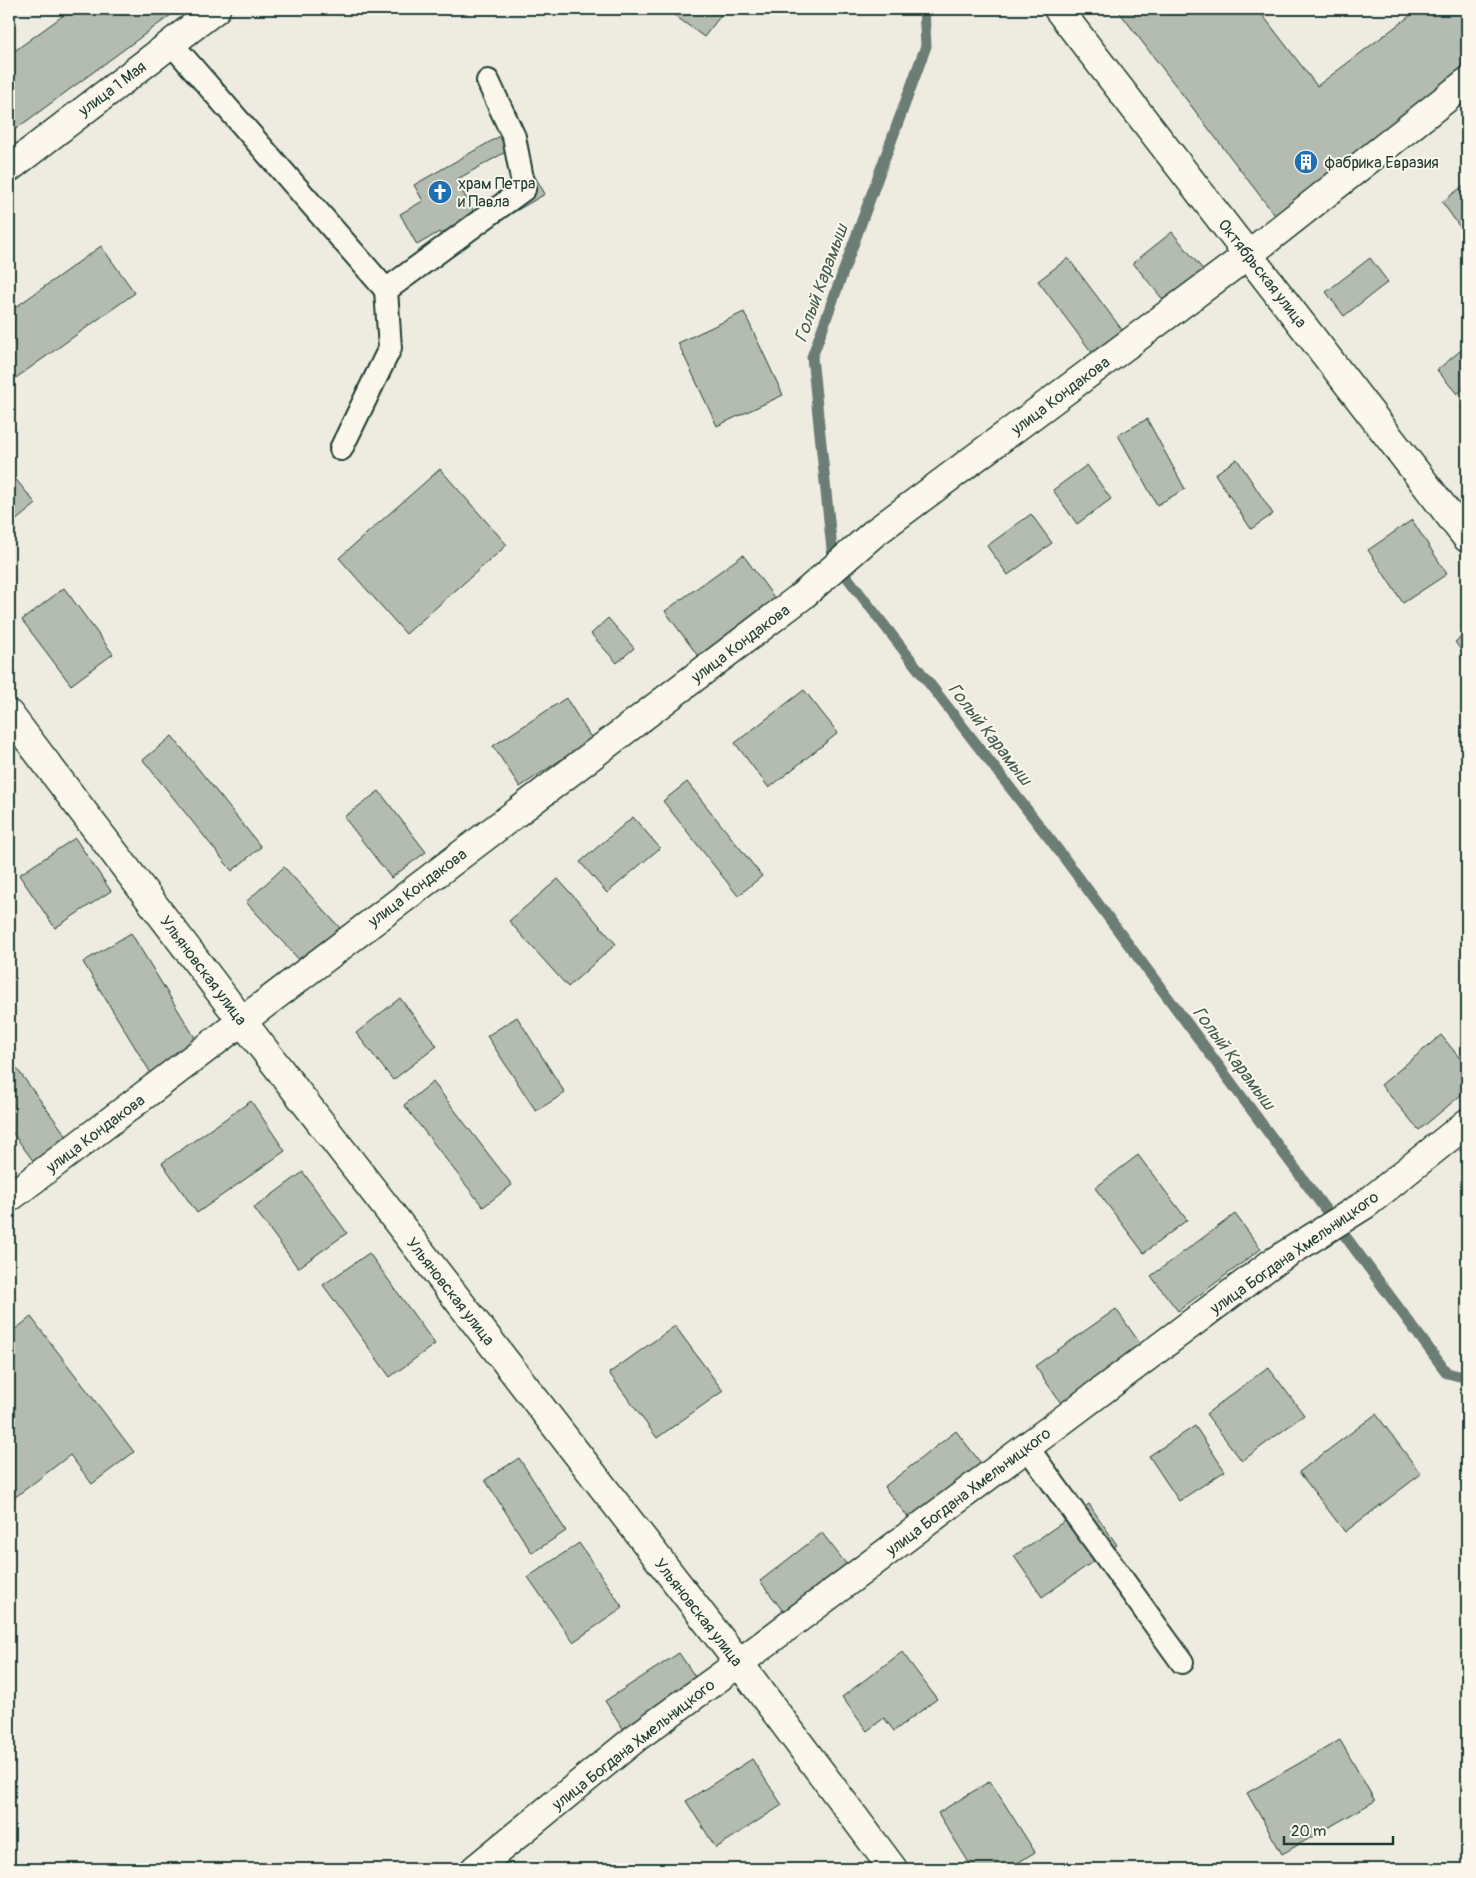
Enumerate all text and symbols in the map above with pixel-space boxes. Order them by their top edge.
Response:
street label: улица 1 Мая [74,57,150,121]
building icon: фабрика Евразия [1293,149,1319,175]
place label: фабрика Евразия [1324,153,1439,173]
place label: храм Петра и Павла [458,174,536,212]
church icon: храм Петра и Павла [427,179,453,205]
street label: Октябрьская улица [1213,215,1311,332]
water label: Голый Карамыш [790,220,854,345]
street label: улица Кондакова [1007,352,1114,440]
street label: улица Кондакова [687,600,794,688]
water label: Голый Карамыш [942,679,1037,791]
street label: улица Кондакова [364,844,471,932]
street label: Ульяновская улица [155,912,251,1029]
water label: Голый Карамыш [1187,1002,1281,1116]
street label: улица Кондакова [42,1090,149,1178]
street label: улица Богдана Хмельницкого [1206,1187,1383,1319]
street label: Ульяновская улица [402,1233,499,1350]
street label: улица Богдана Хмельницкого [881,1423,1055,1561]
street label: Ульяновская улица [650,1554,747,1671]
street label: улица Богдана Хмельницкого [547,1675,719,1815]
scale bar [1284,1813,1392,1845]
text: 20 m [1291,1822,1326,1841]

